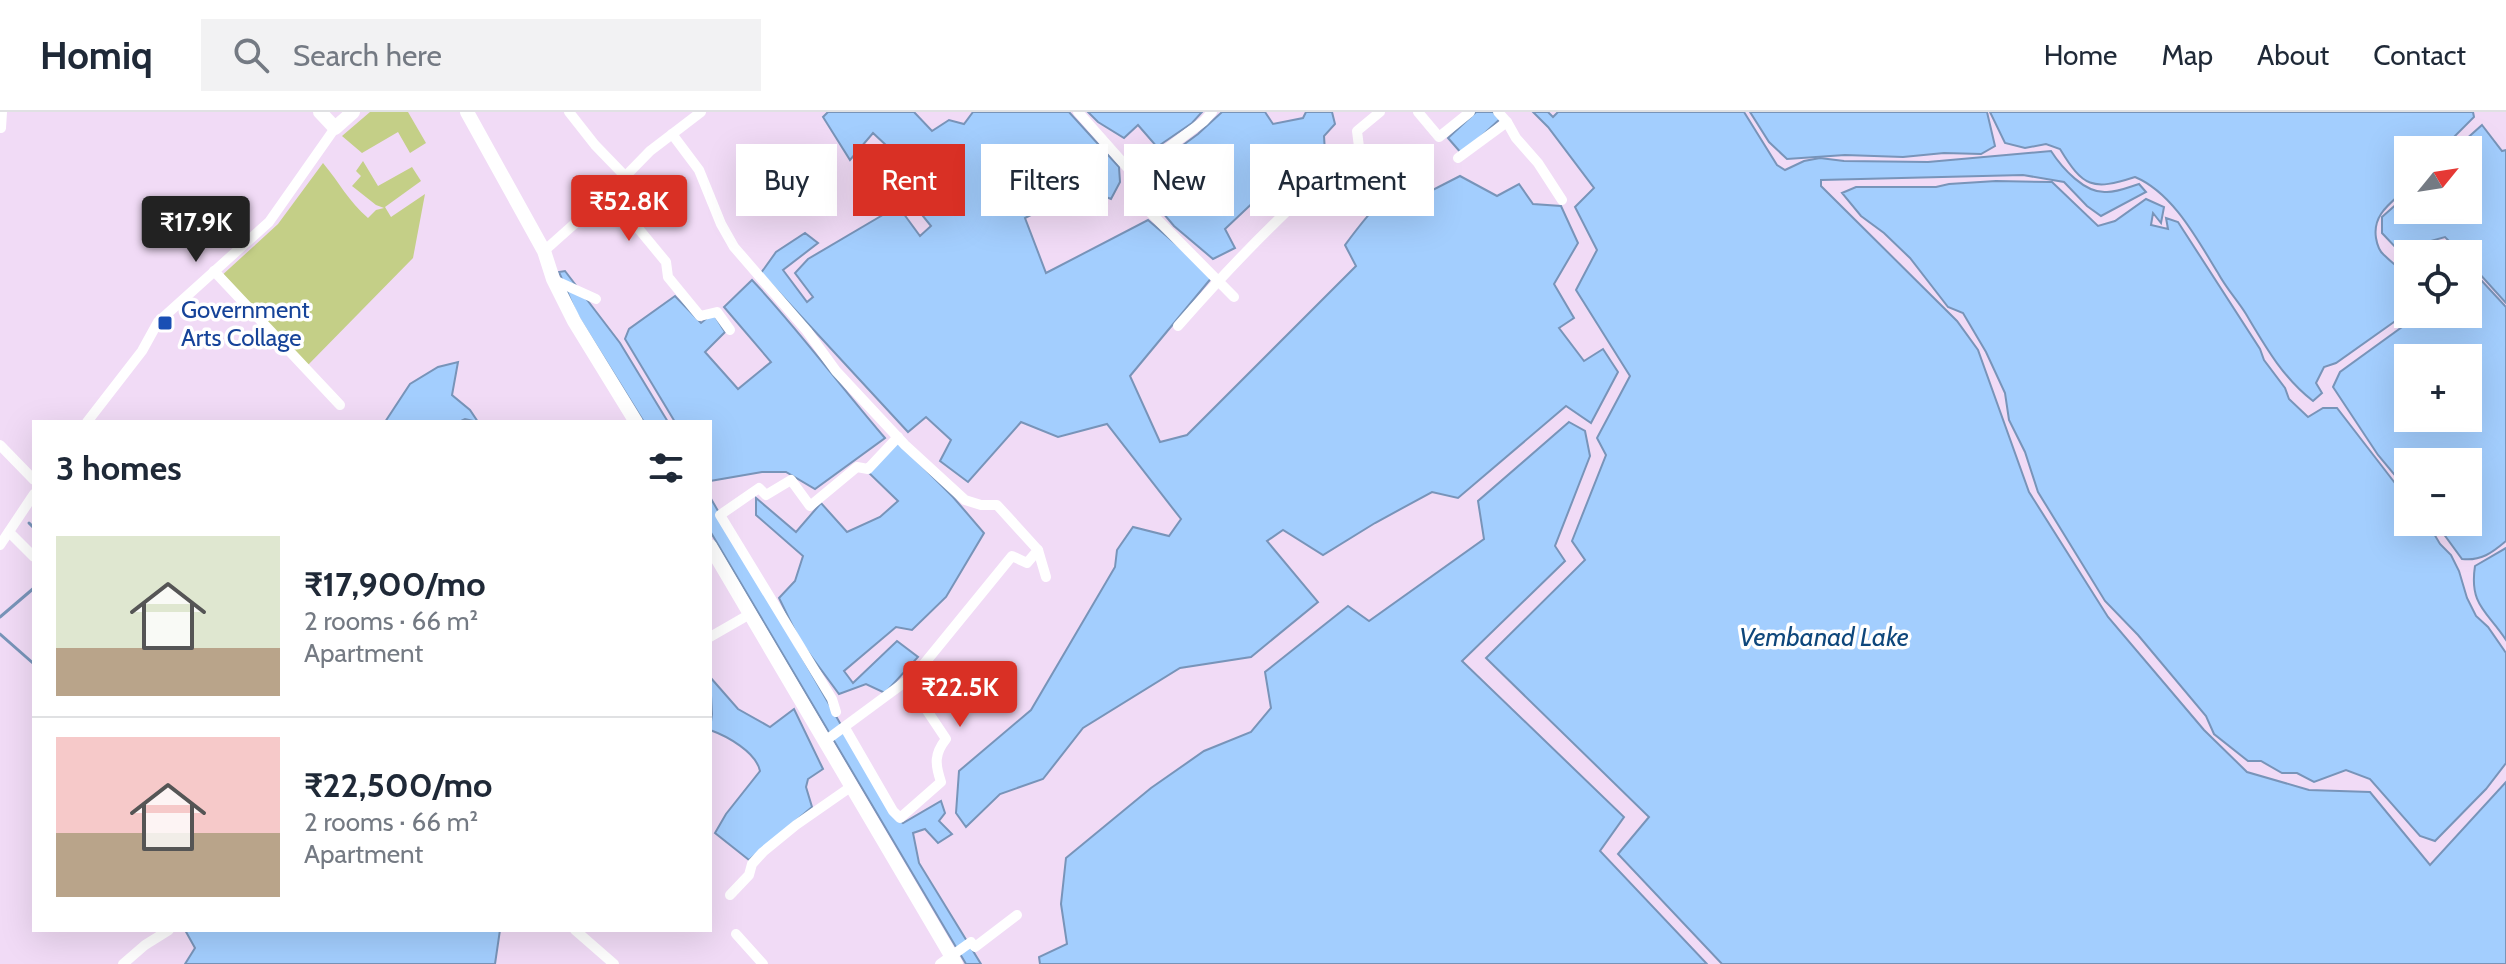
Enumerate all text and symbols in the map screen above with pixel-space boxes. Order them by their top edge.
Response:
search box [201,19,761,91]
text: Homiq [40,32,153,79]
icon: search [229,33,273,77]
text: Search here [293,37,442,74]
text: Home [2044,38,2117,72]
text: Map [2161,38,2213,72]
text: About [2257,38,2329,72]
text: Contact [2373,38,2466,72]
north arrow [2394,136,2482,224]
map controls [2394,136,2482,536]
chip: Buy [736,144,837,216]
chip: Rent [853,144,965,216]
chip: Filters [981,144,1108,216]
chip: New [1124,144,1234,216]
chip: Apartment [1250,144,1434,216]
pin: ₹52.8K [564,175,694,243]
text: ₹52.8K [589,185,669,217]
pin: ₹17.9K [131,196,261,264]
text: ₹17.9K [160,206,232,238]
button: locate [2394,240,2482,328]
place label: Government Arts Collage [181,295,310,352]
marker: Government Arts Collage [156,314,174,332]
button: + [2394,344,2482,432]
icon: filters [644,446,688,490]
text: 3 homes [56,447,182,489]
button: − [2394,448,2482,536]
text: ₹17,900/mo [304,563,486,605]
icon: home [120,568,216,664]
text: 2 rooms · 66 m² [304,605,478,637]
water label: Vembanad Lake [1739,621,1909,653]
text: Apartment [304,637,423,669]
pin: ₹22.5K [895,661,1025,729]
text: ₹22.5K [921,671,999,703]
text: ₹22,500/mo [304,764,492,806]
icon: home [120,769,216,865]
text: 2 rooms · 66 m² [304,806,478,838]
text: Apartment [304,838,423,870]

